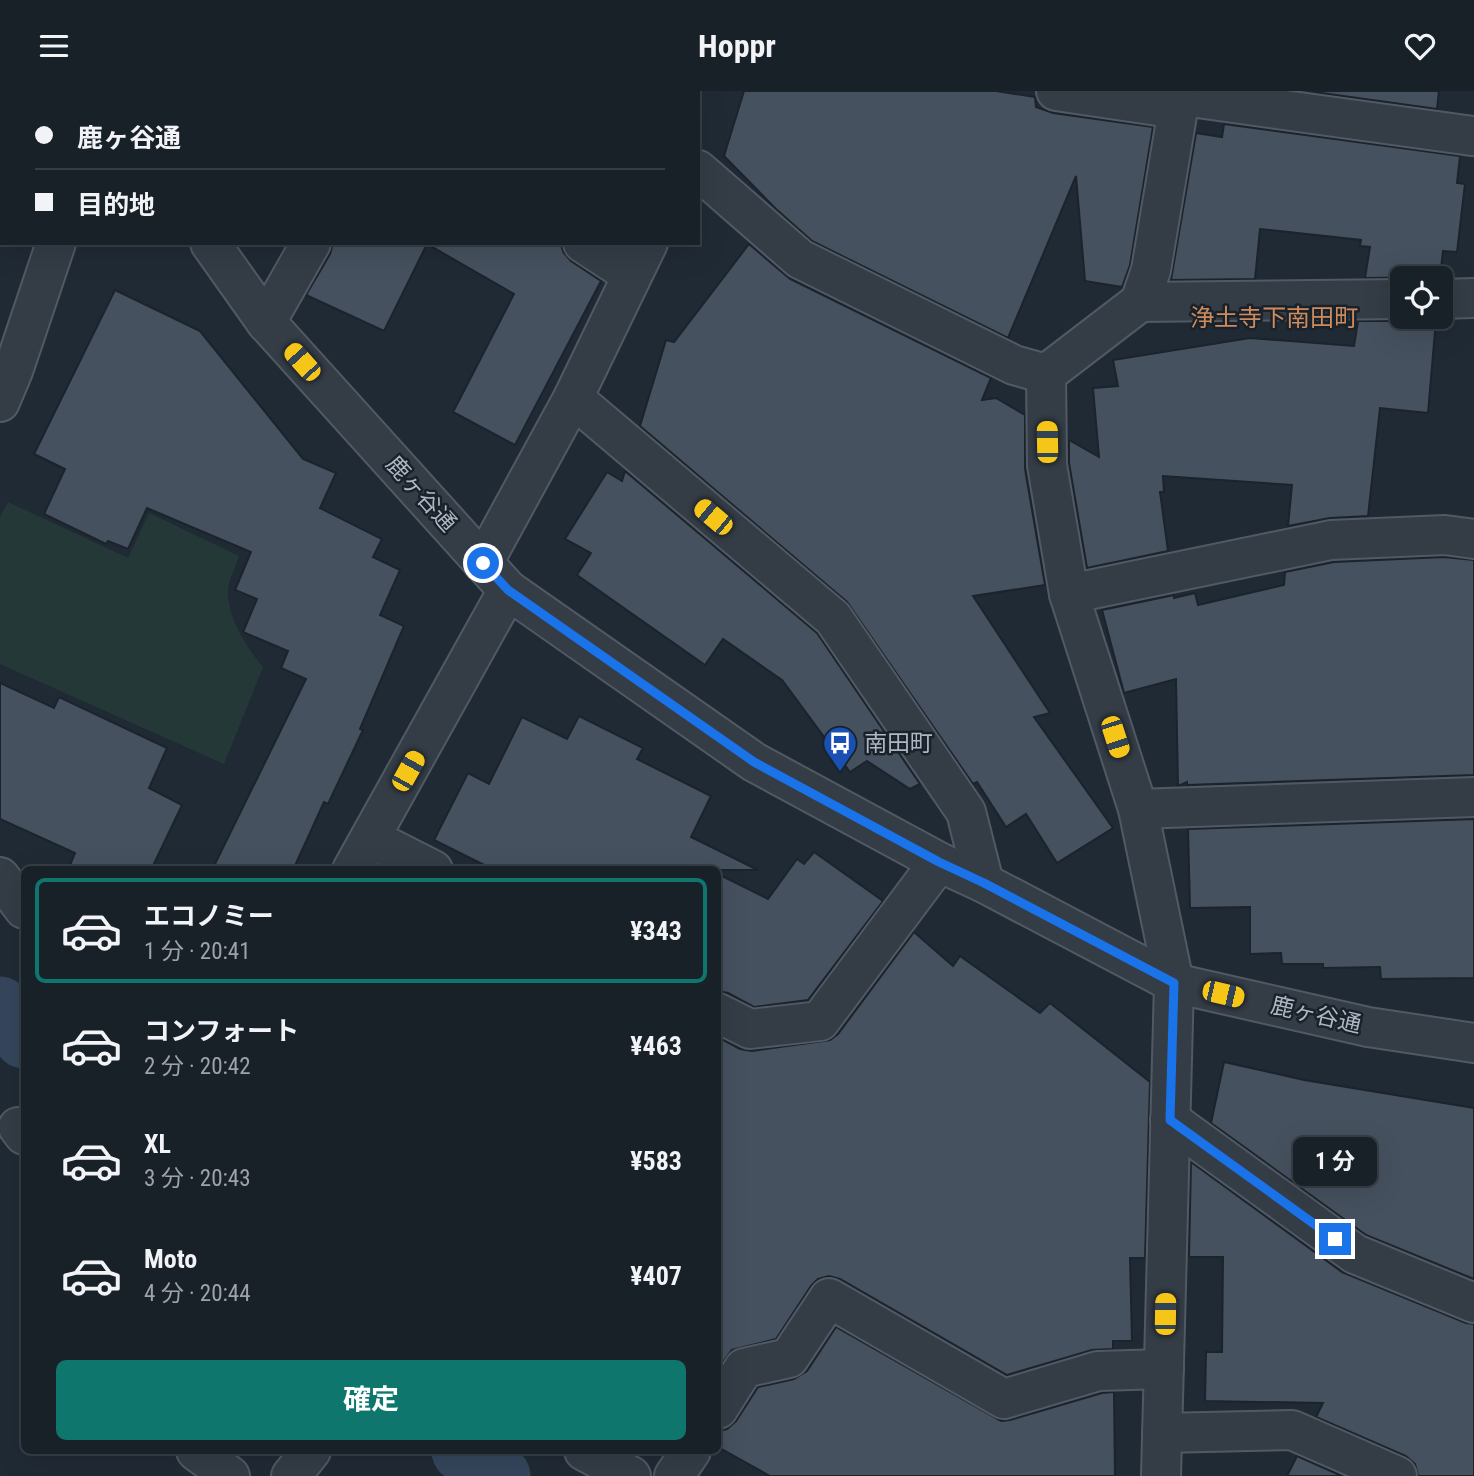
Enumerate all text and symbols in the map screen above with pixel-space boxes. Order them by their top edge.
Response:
icon: menu [35,27,73,65]
text: Hoppr [698,27,776,65]
icon: heart [1401,27,1439,65]
text: 鹿ヶ谷通 [77,123,181,153]
text: 目的地 [77,190,155,220]
map controls [1390,266,1453,329]
button: locate [1390,266,1453,329]
district label: 浄土寺下南田町 [1190,304,1358,332]
car [281,339,324,385]
car [1037,421,1058,463]
street label: 鹿ヶ谷通 [380,451,462,537]
car [691,495,736,539]
route start [467,547,499,579]
car [1099,714,1132,760]
bus stop icon: 南田町 [821,724,859,773]
place label: 南田町 [864,730,933,757]
car [389,748,428,794]
icon: car [60,899,123,962]
text: エコノミー [144,901,274,931]
text: ¥343 [630,916,682,946]
text: 1 分 · 20:41 [144,938,251,965]
car [1201,979,1246,1009]
street label: 鹿ヶ谷通 [1268,991,1364,1039]
icon: car [60,1014,123,1077]
text: コンフォート [144,1016,299,1046]
text: ¥463 [630,1031,682,1061]
text: 2 分 · 20:42 [144,1053,251,1080]
icon: car [60,1129,123,1192]
text: XL [144,1129,171,1159]
callout: 1 分 [1293,1137,1377,1187]
text: ¥583 [630,1146,682,1176]
text: 1 分 [1315,1148,1355,1175]
text: 3 分 · 20:43 [144,1165,251,1192]
route end [1319,1223,1351,1255]
icon: car [60,1244,123,1307]
text: Moto [144,1244,197,1274]
text: ¥407 [630,1261,682,1291]
text: 4 分 · 20:44 [144,1280,251,1307]
car [1155,1293,1176,1335]
button: 確定 [56,1360,686,1440]

